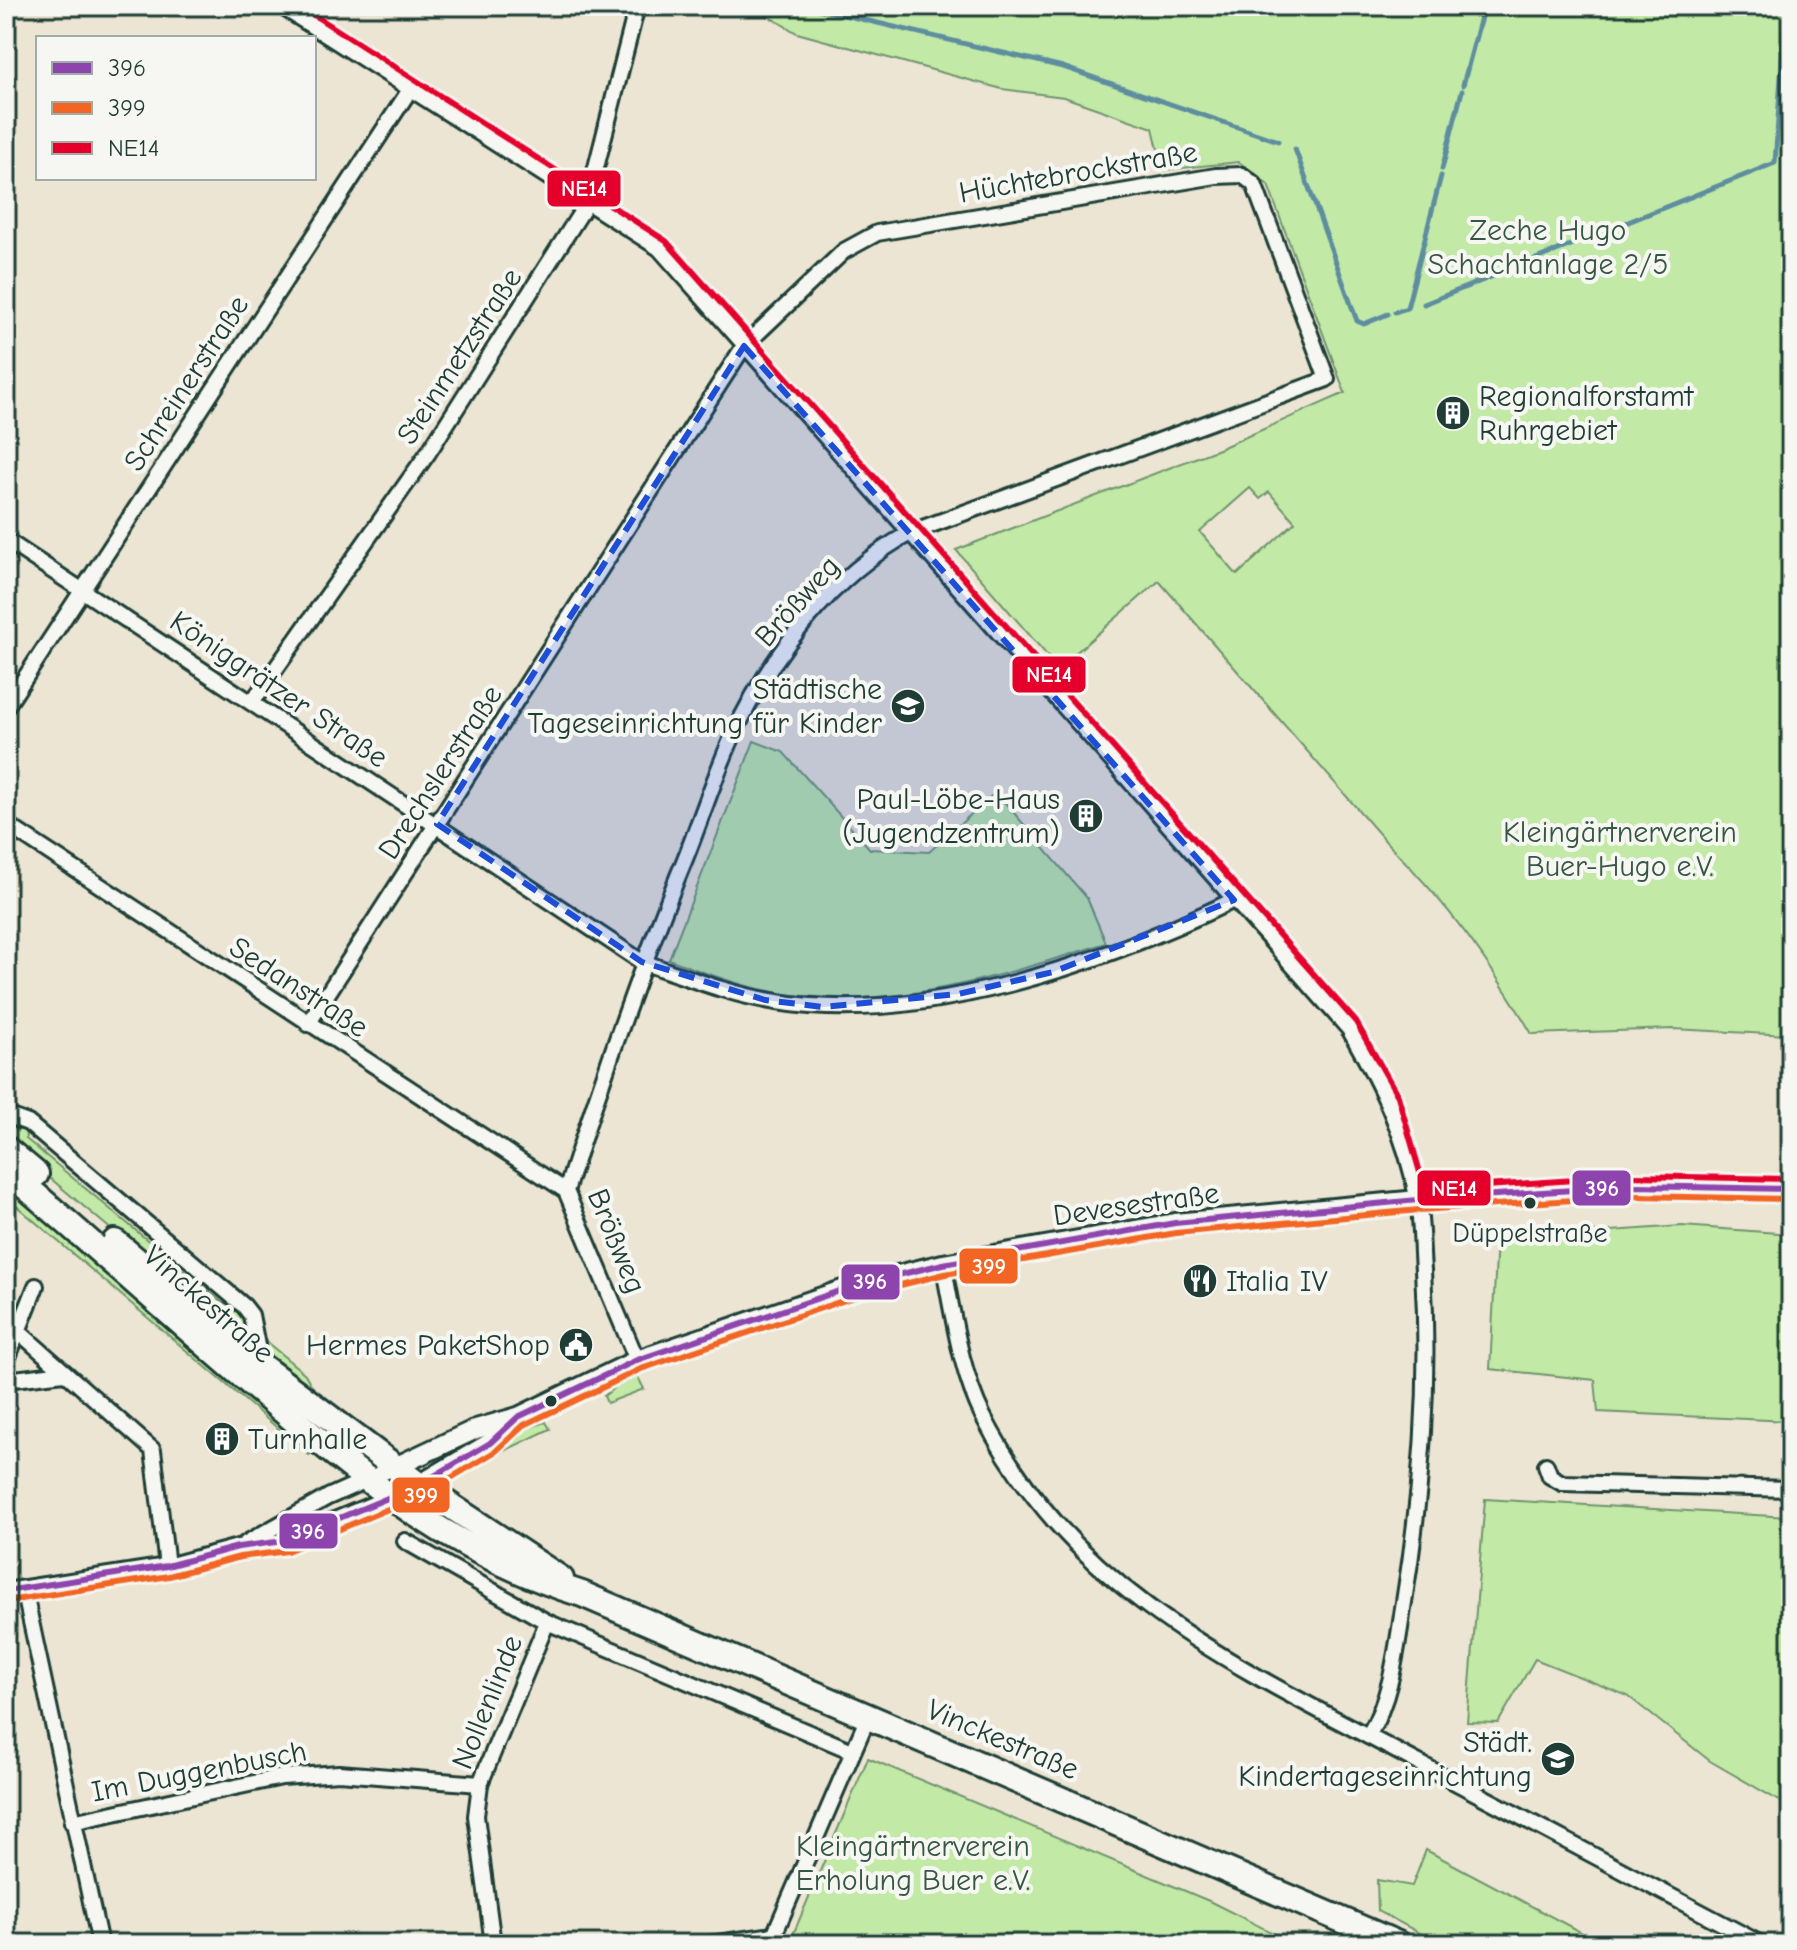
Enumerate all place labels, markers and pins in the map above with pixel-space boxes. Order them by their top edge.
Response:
place label: Regionalforstamt Ruhrgebiet [1479,379,1695,448]
building icon: Regionalforstamt Ruhrgebiet [1434,394,1472,432]
place label: Städtische Tageseinrichtung für Kinder [528,672,882,741]
school or university icon: Städtische Tageseinrichtung für Kinder [889,687,927,725]
place label: Paul-Löbe-Haus (Jugendzentrum) [842,782,1060,851]
building icon: Paul-Löbe-Haus (Jugendzentrum) [1067,797,1105,835]
marker: Düppelstraße [1522,1195,1538,1211]
place label: Düppelstraße [1452,1217,1608,1249]
restaurant icon: Italia IV [1181,1262,1219,1300]
place label: Italia IV [1226,1264,1328,1299]
public building icon: Hermes PaketShop [557,1326,595,1364]
place label: Hermes PaketShop [306,1328,550,1363]
unlabelled marker [543,1393,559,1409]
building icon: Turnhalle [203,1420,241,1458]
place label: Turnhalle [248,1422,367,1457]
place label: Städt. Kindertageseinrichtung [1238,1725,1532,1794]
school or university icon: Städt. Kindertageseinrichtung [1539,1740,1577,1778]

